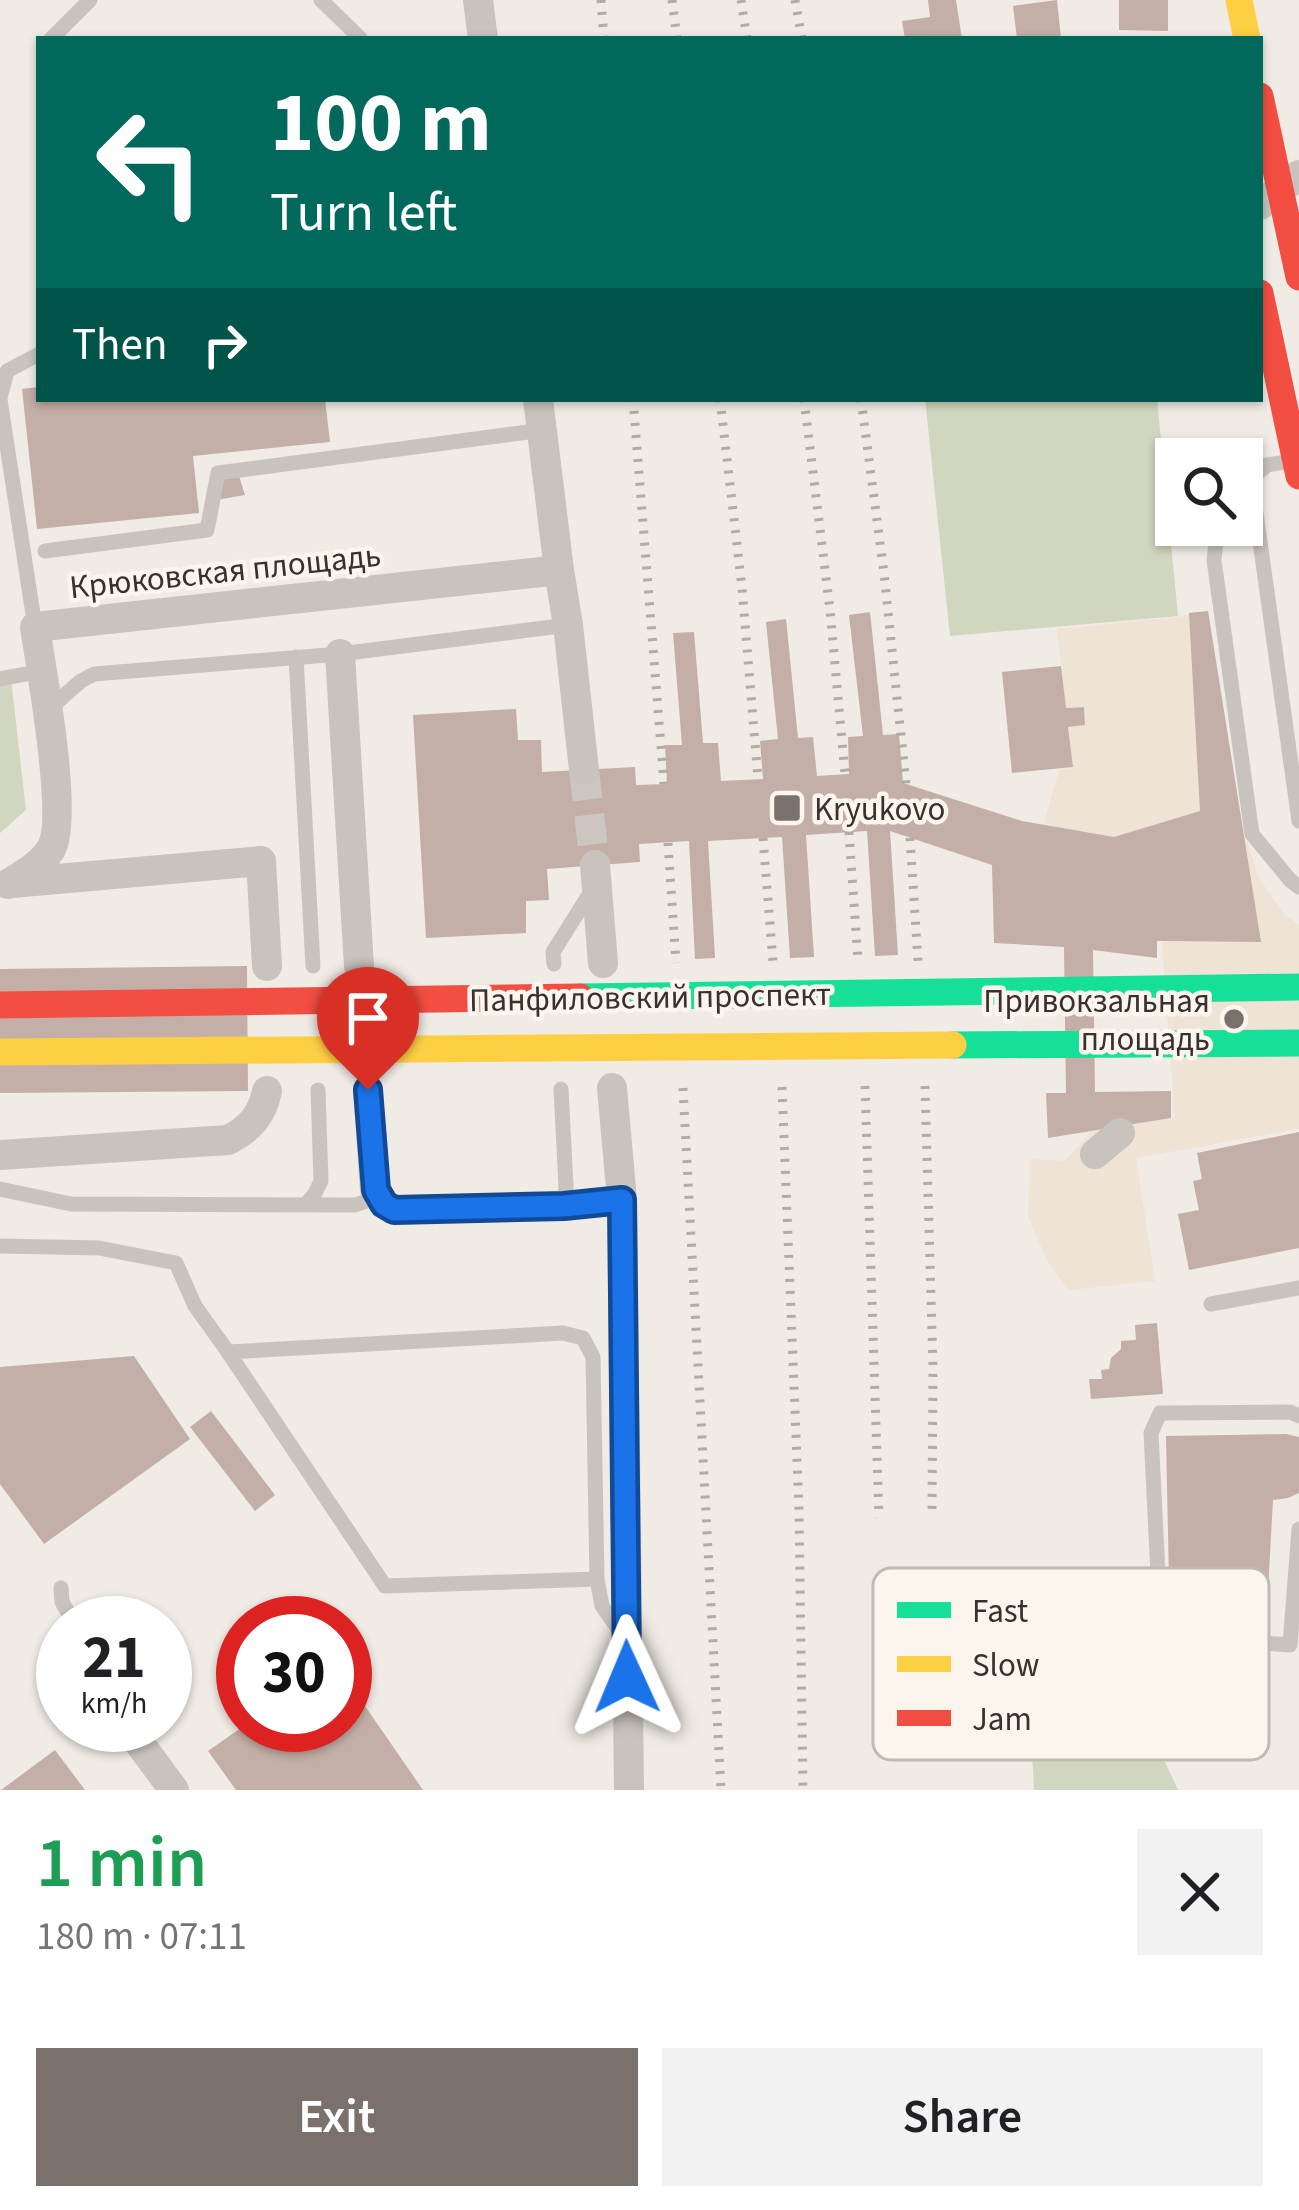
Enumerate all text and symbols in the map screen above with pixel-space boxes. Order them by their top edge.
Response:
text: 100 m [270,64,492,184]
icon: left [72,84,228,240]
text: Turn left [270,175,457,252]
icon: right [192,312,258,378]
text: Then [72,313,168,377]
map controls [1155,438,1263,546]
button: search [1155,438,1263,546]
street label: Крюковская площадь [67,532,383,611]
place label: Kryukovo [814,786,945,833]
marker: Kryukovo [771,792,803,824]
pin [317,967,419,1090]
street label: Панфиловский проспект [469,971,831,1024]
place label: Привокзальная площадь [983,978,1210,1063]
icon: arrive [335,985,401,1051]
marker: Привокзальная площадь [1221,1006,1247,1032]
legend [873,1568,1269,1760]
text: Fast [972,1588,1028,1635]
speed limit sign: 30 [216,1596,372,1752]
position arrow [564,1614,690,1740]
text: 21 [82,1616,146,1701]
text: Slow [972,1642,1040,1689]
text: km/h [81,1682,147,1725]
text: Jam [972,1696,1032,1743]
text: 1 min [36,1812,207,1915]
button: close [1137,1829,1263,1955]
text: 180 m · 07:11 [36,1909,247,1965]
button: Exit [36,2048,638,2186]
button: Share [662,2048,1263,2186]

